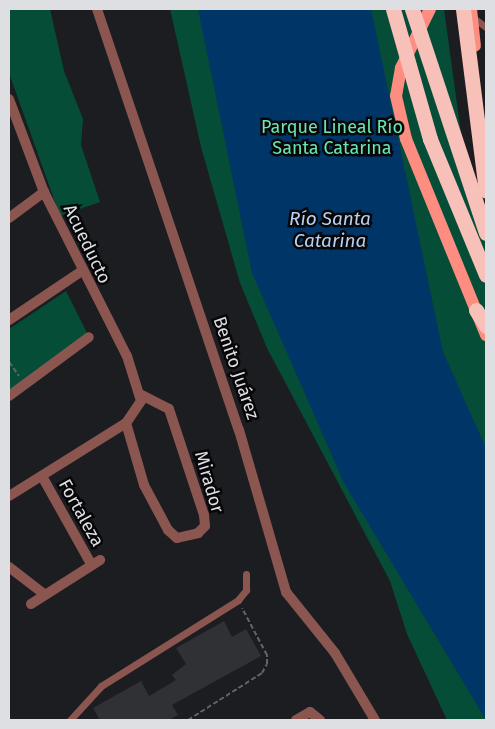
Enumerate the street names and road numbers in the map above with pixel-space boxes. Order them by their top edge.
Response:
street label: Acueducto [59,201,115,287]
street label: Benito Juárez [208,314,264,422]
street label: Mirador [190,449,228,515]
street label: Fortaleza [54,475,108,551]

